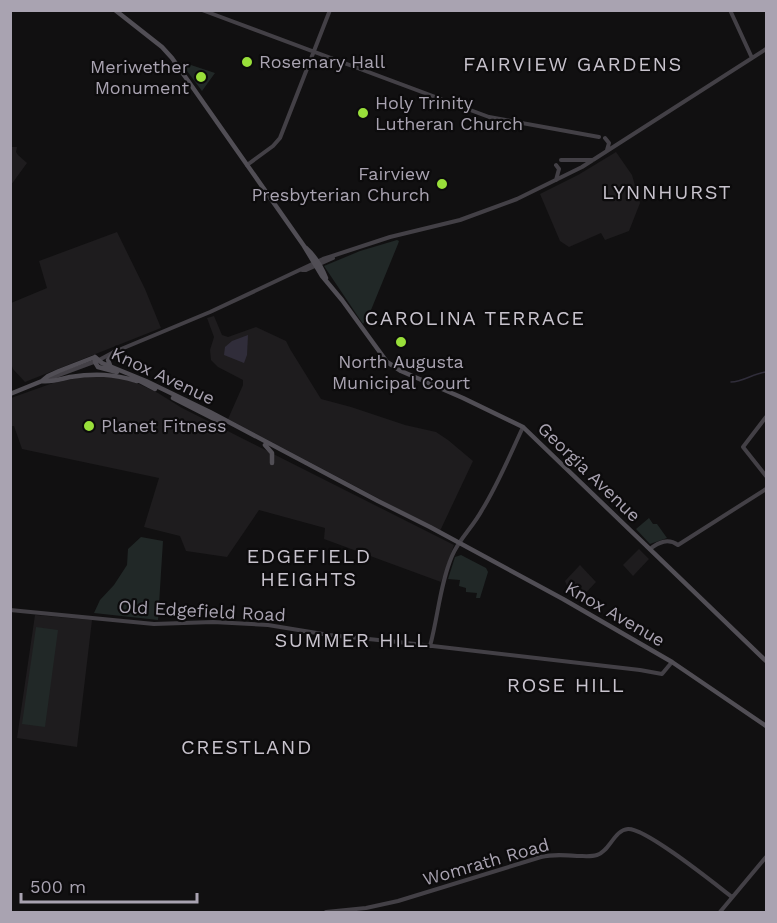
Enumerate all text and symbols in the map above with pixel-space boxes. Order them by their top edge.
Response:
place label: Rosemary Hall [259,51,386,72]
district label: FAIRVIEW GARDENS [463,52,683,76]
marker: Rosemary Hall [240,55,254,69]
place label: Meriwether Monument [90,56,189,98]
marker: Meriwether Monument [194,70,208,84]
place label: Holy Trinity Lutheran Church [375,92,523,134]
marker: Holy Trinity Lutheran Church [356,106,370,120]
place label: Fairview Presbyterian Church [251,163,430,205]
marker: Fairview Presbyterian Church [435,177,449,191]
district label: LYNNHURST [602,180,732,204]
district label: CAROLINA TERRACE [365,306,585,330]
marker: North Augusta Municipal Court [394,335,408,349]
street label: Knox Avenue [108,342,218,409]
place label: North Augusta Municipal Court [332,351,471,393]
place label: Planet Fitness [101,415,226,436]
street label: Georgia Avenue [534,417,645,526]
marker: Planet Fitness [82,419,96,433]
district label: EDGEFIELD HEIGHTS [246,544,372,591]
street label: Knox Avenue [562,577,669,651]
street label: Old Edgefield Road [118,596,286,625]
district label: SUMMER HILL [274,628,430,652]
district label: ROSE HILL [507,673,625,697]
district label: CRESTLAND [181,735,313,759]
street label: Womrath Road [420,833,551,890]
scale bar [21,866,196,904]
text: 500 m [30,876,86,897]

